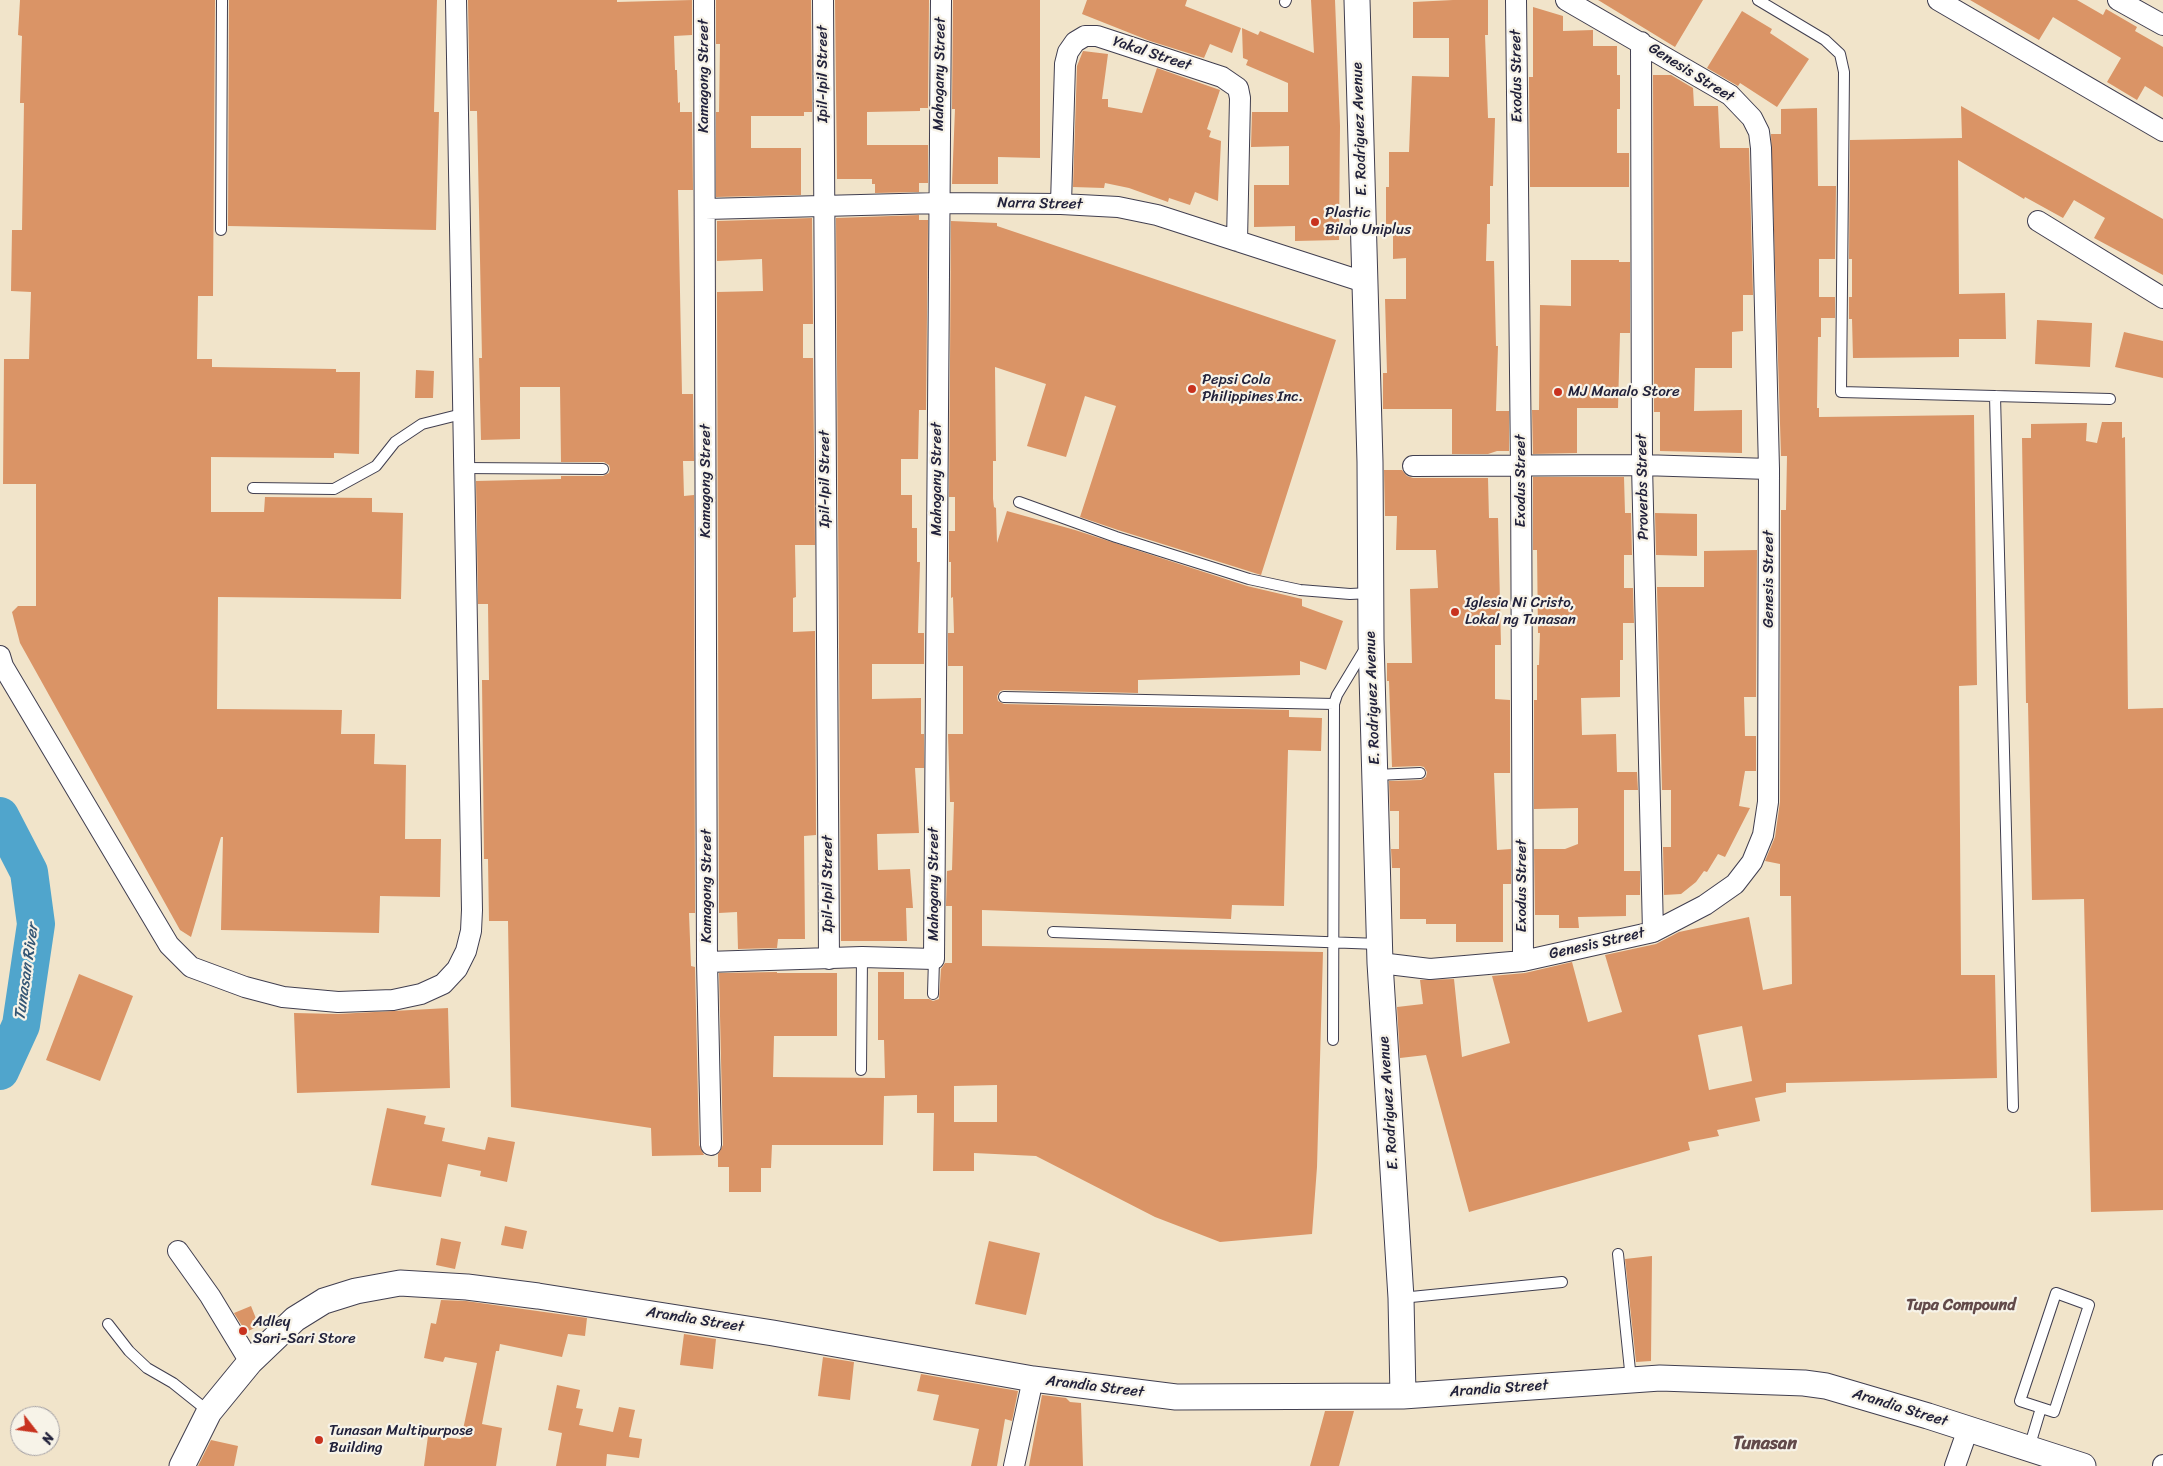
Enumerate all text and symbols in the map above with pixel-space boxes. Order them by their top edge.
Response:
street label: Mahogany Street [930,17,950,131]
street label: Kamagong Street [695,19,713,133]
street label: Ipil-Ipil Street [814,25,832,123]
street label: Exodus Street [1507,29,1527,123]
street label: Yakal Street [1110,33,1194,75]
street label: Genesis Street [1645,40,1737,106]
street label: E. Rodriguez Avenue [1349,62,1371,196]
street label: Narra Street [997,194,1083,214]
place label: Plastic Bilao Uniplus [1325,204,1411,239]
marker: Plastic Bilao Uniplus [1309,216,1321,228]
place label: Pepsi Cola Philippines Inc. [1202,371,1303,406]
marker: Pepsi Cola Philippines Inc. [1186,383,1198,395]
place label: MJ Manalo Store [1568,383,1680,401]
marker: MJ Manalo Store [1552,386,1564,398]
street label: Mahogany Street [928,422,946,536]
street label: Kamagong Street [697,424,715,538]
street label: Ipil-Ipil Street [816,430,834,528]
street label: Exodus Street [1512,434,1530,528]
street label: Proverbs Street [1633,434,1653,540]
street label: Genesis Street [1760,530,1778,628]
place label: Iglesia Ni Cristo, Lokal ng Tunasan [1465,594,1576,629]
marker: Iglesia Ni Cristo, Lokal ng Tunasan [1449,606,1461,618]
street label: E. Rodriguez Avenue [1362,631,1384,765]
street label: Mahogany Street [925,827,943,941]
street label: Kamagong Street [698,829,716,943]
street label: Ipil-Ipil Street [819,835,837,933]
street label: Exodus Street [1513,839,1531,933]
water label: Tunasan River [11,922,43,1022]
street label: Genesis Street [1547,924,1647,964]
street label: E. Rodriguez Avenue [1375,1036,1403,1170]
district label: Tupa Compound [1906,1296,2016,1316]
street label: Arandia Street [645,1303,745,1337]
place label: Adley Sari-Sari Store [253,1313,356,1348]
marker: Adley Sari-Sari Store [237,1325,249,1337]
street label: Arandia Street [1045,1372,1145,1402]
street label: Arandia Street [1449,1377,1549,1401]
street label: Arandia Street [1850,1385,1950,1431]
north arrow [10,1406,60,1456]
place label: Tunasan Multipurpose Building [329,1422,473,1457]
text: N [34,1428,61,1449]
district label: Tunasan [1733,1433,1797,1455]
marker: Tunasan Multipurpose Building [313,1434,325,1446]

